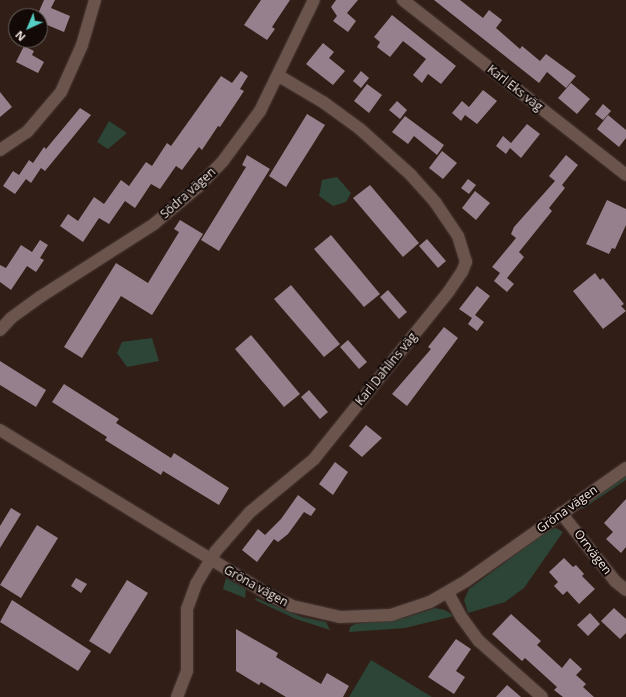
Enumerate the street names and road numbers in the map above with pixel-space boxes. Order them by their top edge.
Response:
street label: Karl Eks väg [485,62,545,114]
street label: Södra vägen [158,165,218,221]
street label: Karl Dahlins väg [352,330,420,408]
street label: Gröna vägen [534,482,600,536]
street label: Orrvägen [571,527,615,577]
street label: Gröna vägen [221,562,291,610]

